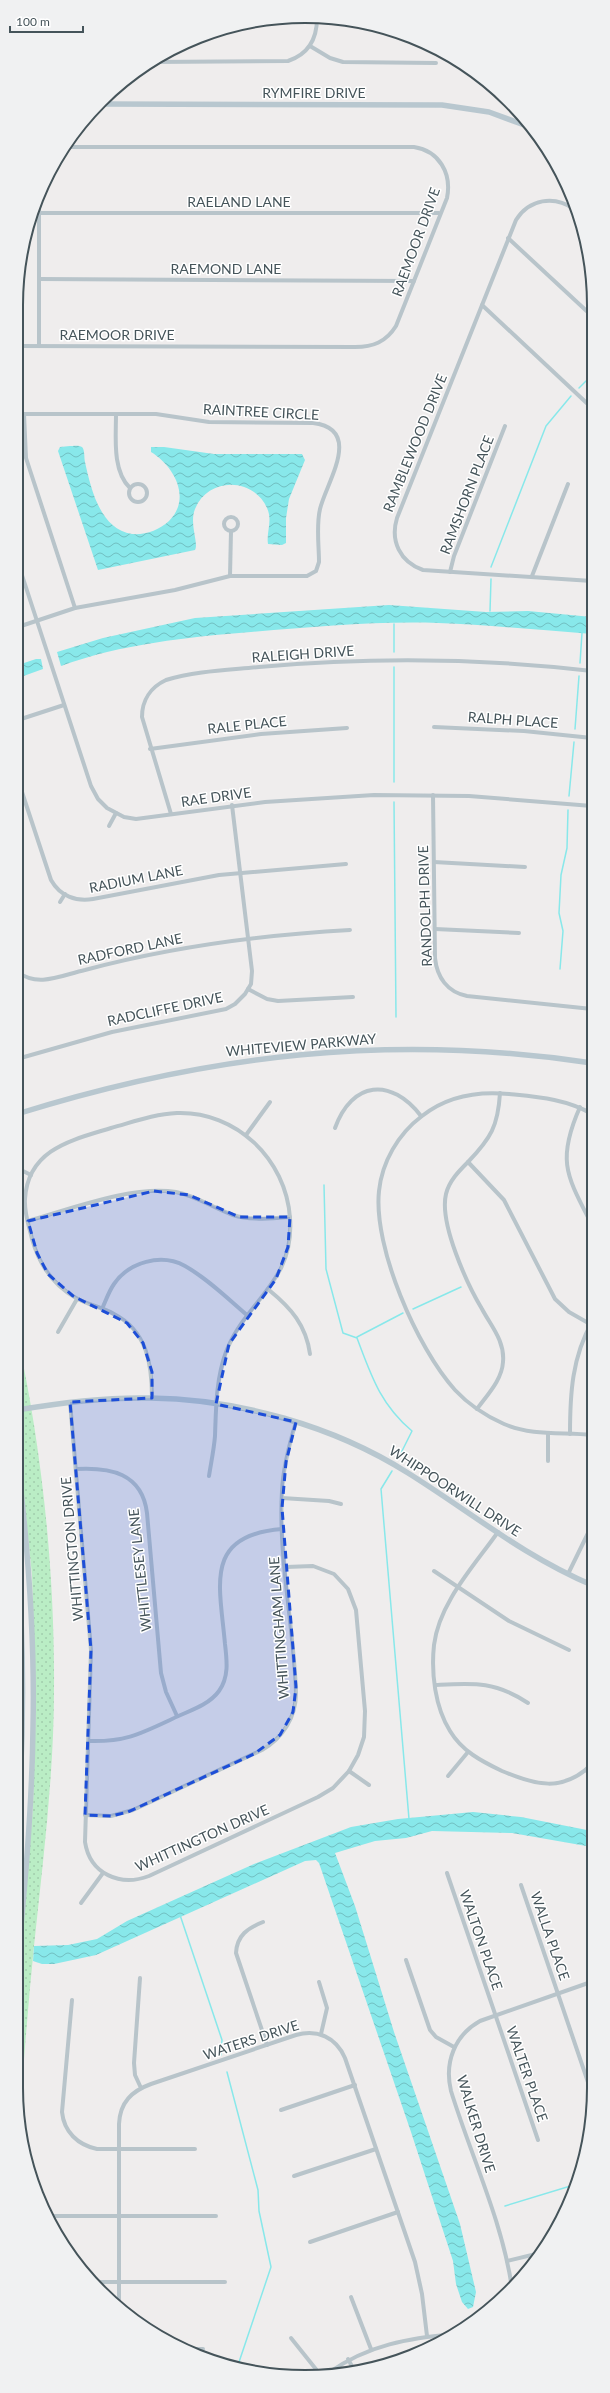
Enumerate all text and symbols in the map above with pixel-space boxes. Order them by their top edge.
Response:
scale bar [10,8,83,34]
text: 100 m [16,14,50,29]
street label: RYMFIRE DRIVE [262,84,366,101]
street label: RAEMOOR DRIVE [388,185,443,299]
street label: RAELAND LANE [187,193,291,210]
street label: RAEMOND LANE [171,260,281,277]
street label: RAEMOOR DRIVE [59,326,175,343]
street label: RAMBLEWOOD DRIVE [379,371,450,514]
street label: RAINTREE CIRCLE [203,400,320,423]
street label: RAMSHORN PLACE [436,433,497,557]
street label: RALEIGH DRIVE [251,641,355,666]
street label: RALPH PLACE [467,708,559,731]
street label: RALE PLACE [207,712,287,737]
street label: RAE DRIVE [180,783,252,810]
street label: RANDOLPH DRIVE [414,845,435,967]
street label: RADIUM LANE [88,861,184,896]
street label: RADFORD LANE [76,929,184,968]
street label: RADCLIFFE DRIVE [106,988,224,1029]
street label: WHITEVIEW PARKWAY [225,1029,377,1060]
street label: WHIPPOORWILL DRIVE [386,1442,524,1540]
street label: WHITTINGTON DRIVE [57,1476,86,1622]
street label: WHITTLESEY LANE [125,1508,154,1633]
street label: WHITTINGHAM LANE [265,1556,292,1700]
street label: WHITTINGTON DRIVE [132,1800,271,1875]
street label: WALTON PLACE [456,1888,507,1992]
street label: WALLA PLACE [527,1889,574,1982]
street label: WATERS DRIVE [201,2016,301,2063]
street label: WALTER PLACE [503,2024,552,2124]
street label: WALKER DRIVE [454,2073,499,2175]

